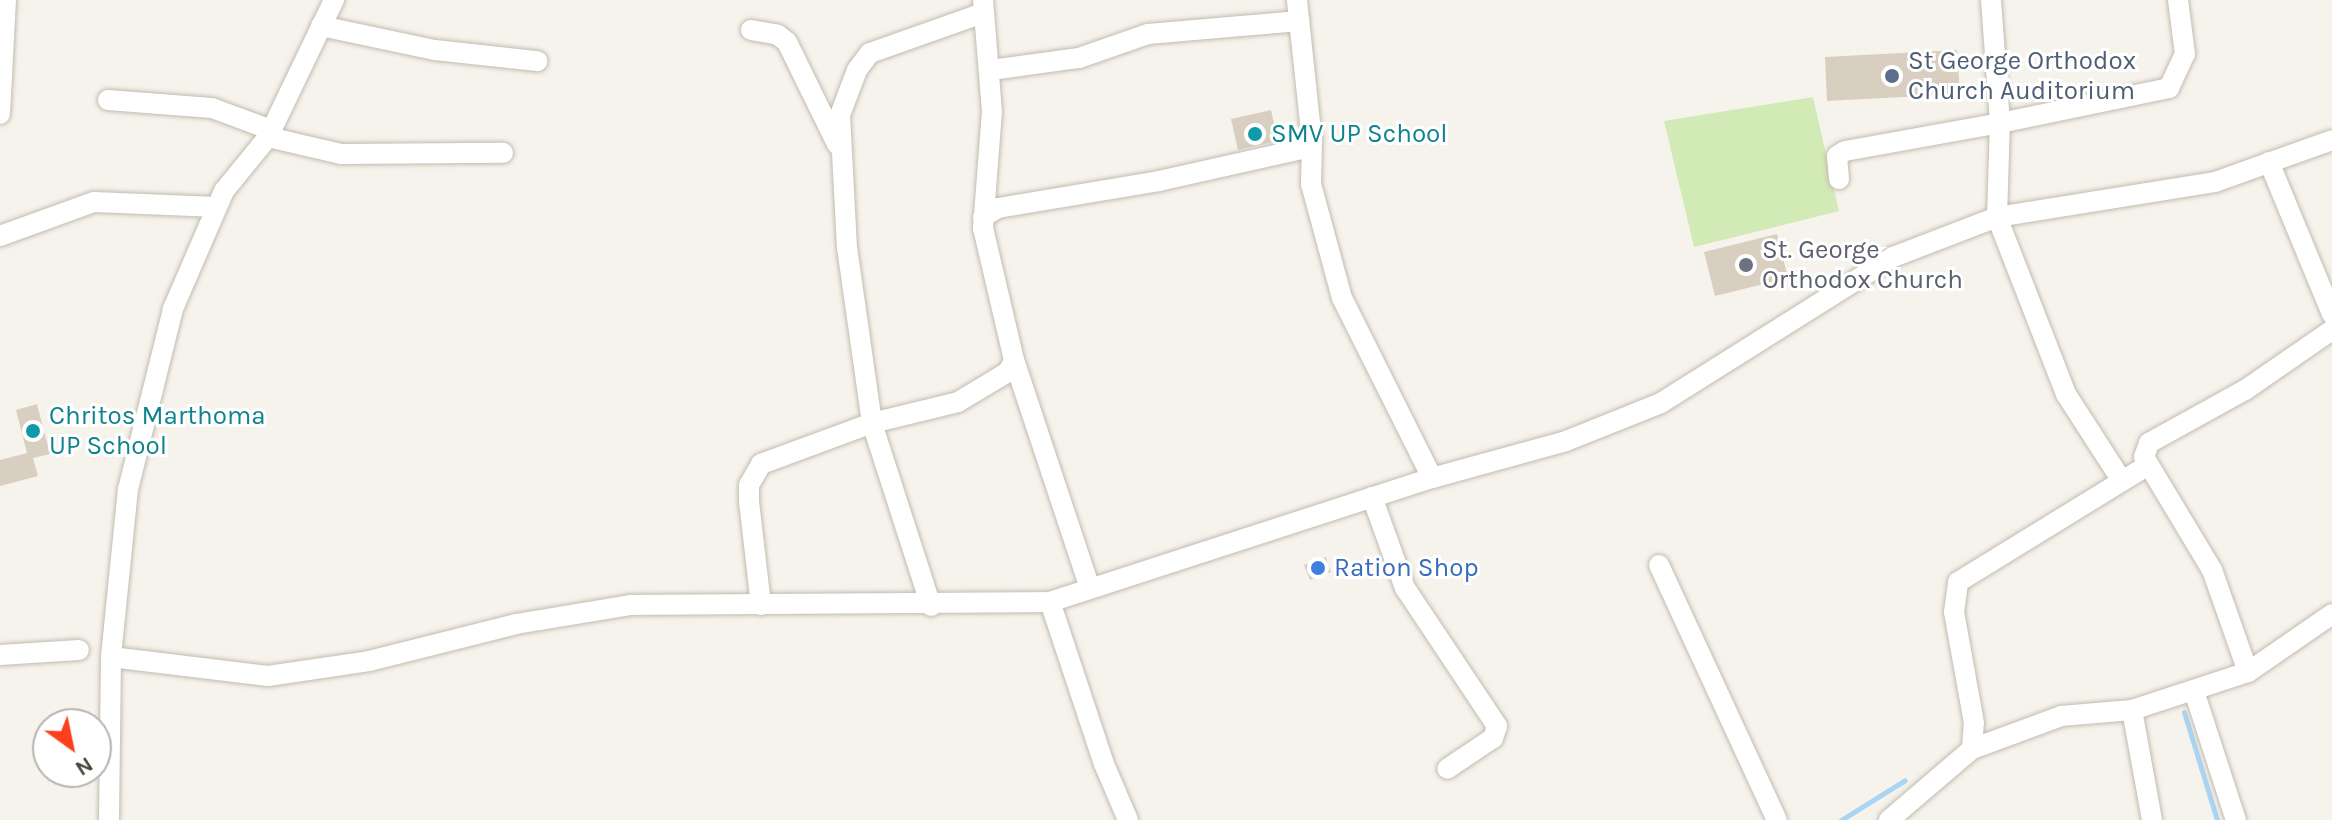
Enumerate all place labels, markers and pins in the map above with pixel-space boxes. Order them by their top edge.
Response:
place label: St George Orthodox Church Auditorium [1908,45,2136,106]
marker: St George Orthodox Church Auditorium [1883,67,1901,85]
place label: SMV UP School [1271,118,1448,150]
marker: SMV UP School [1246,125,1264,143]
place label: St. George Orthodox Church [1762,234,1963,296]
marker: St. George Orthodox Church [1737,256,1755,274]
place label: Chritos Marthoma UP School [49,400,266,462]
marker: Chritos Marthoma UP School [24,422,42,440]
place label: Ration Shop [1334,552,1479,584]
marker: Ration Shop [1309,559,1327,577]

